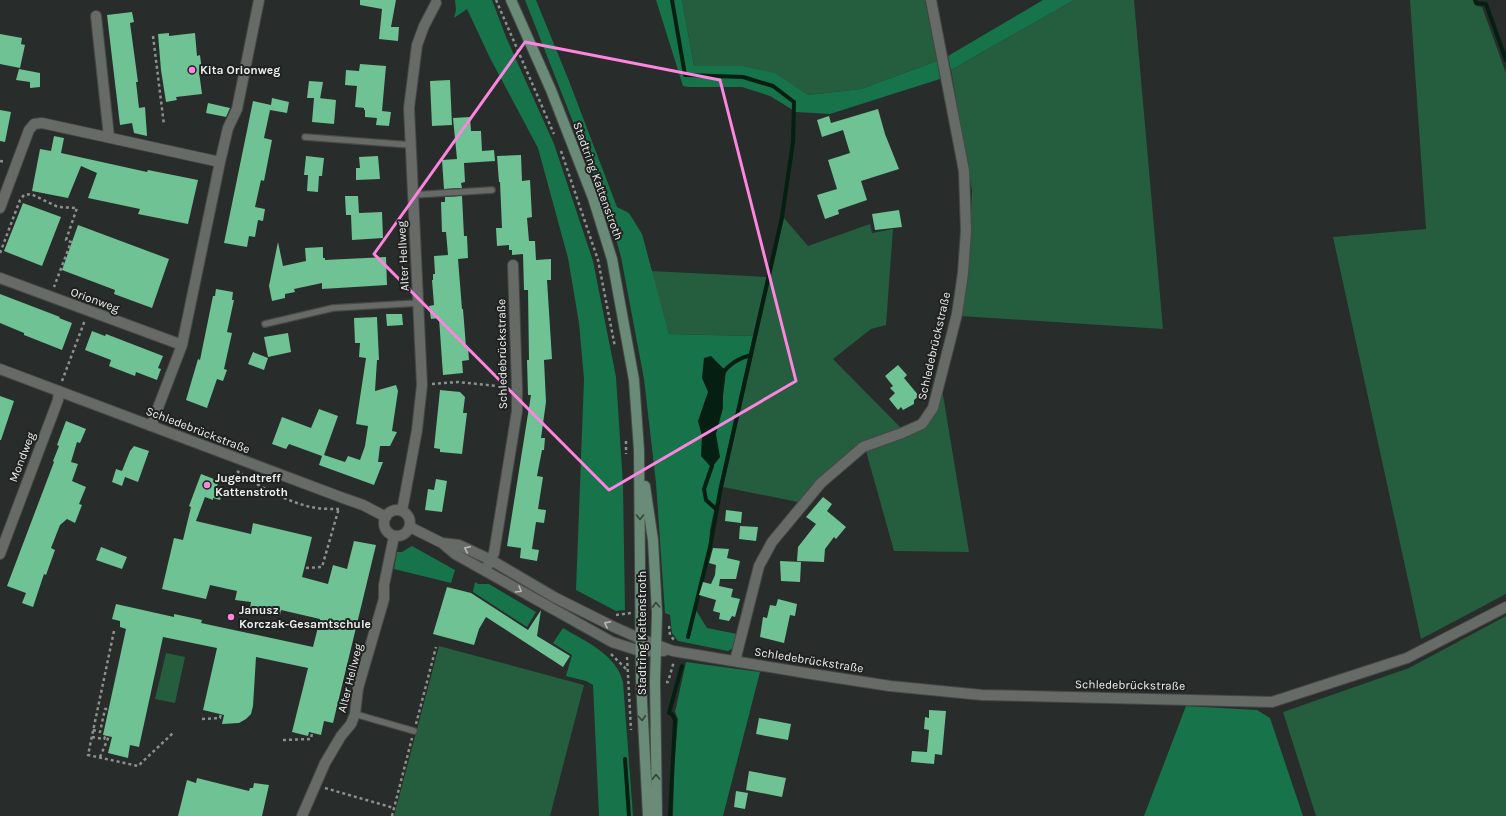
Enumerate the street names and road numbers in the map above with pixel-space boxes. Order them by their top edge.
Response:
street label: Stadtring Kattenstroth [570,120,626,242]
street label: Alter Hellweg [394,220,412,292]
street label: Orionweg [69,285,122,315]
street label: Schledebrückstraße [915,291,953,401]
street label: Schledebrückstraße [494,299,510,409]
street label: Schledebrückstraße [144,404,252,456]
street label: Mondweg [6,430,38,484]
street label: Stadtring Kattenstroth [635,571,649,695]
street label: Alter Hellweg [335,642,365,714]
street label: Schledebrückstraße [753,644,865,676]
street label: Schledebrückstraße [1075,677,1185,693]

